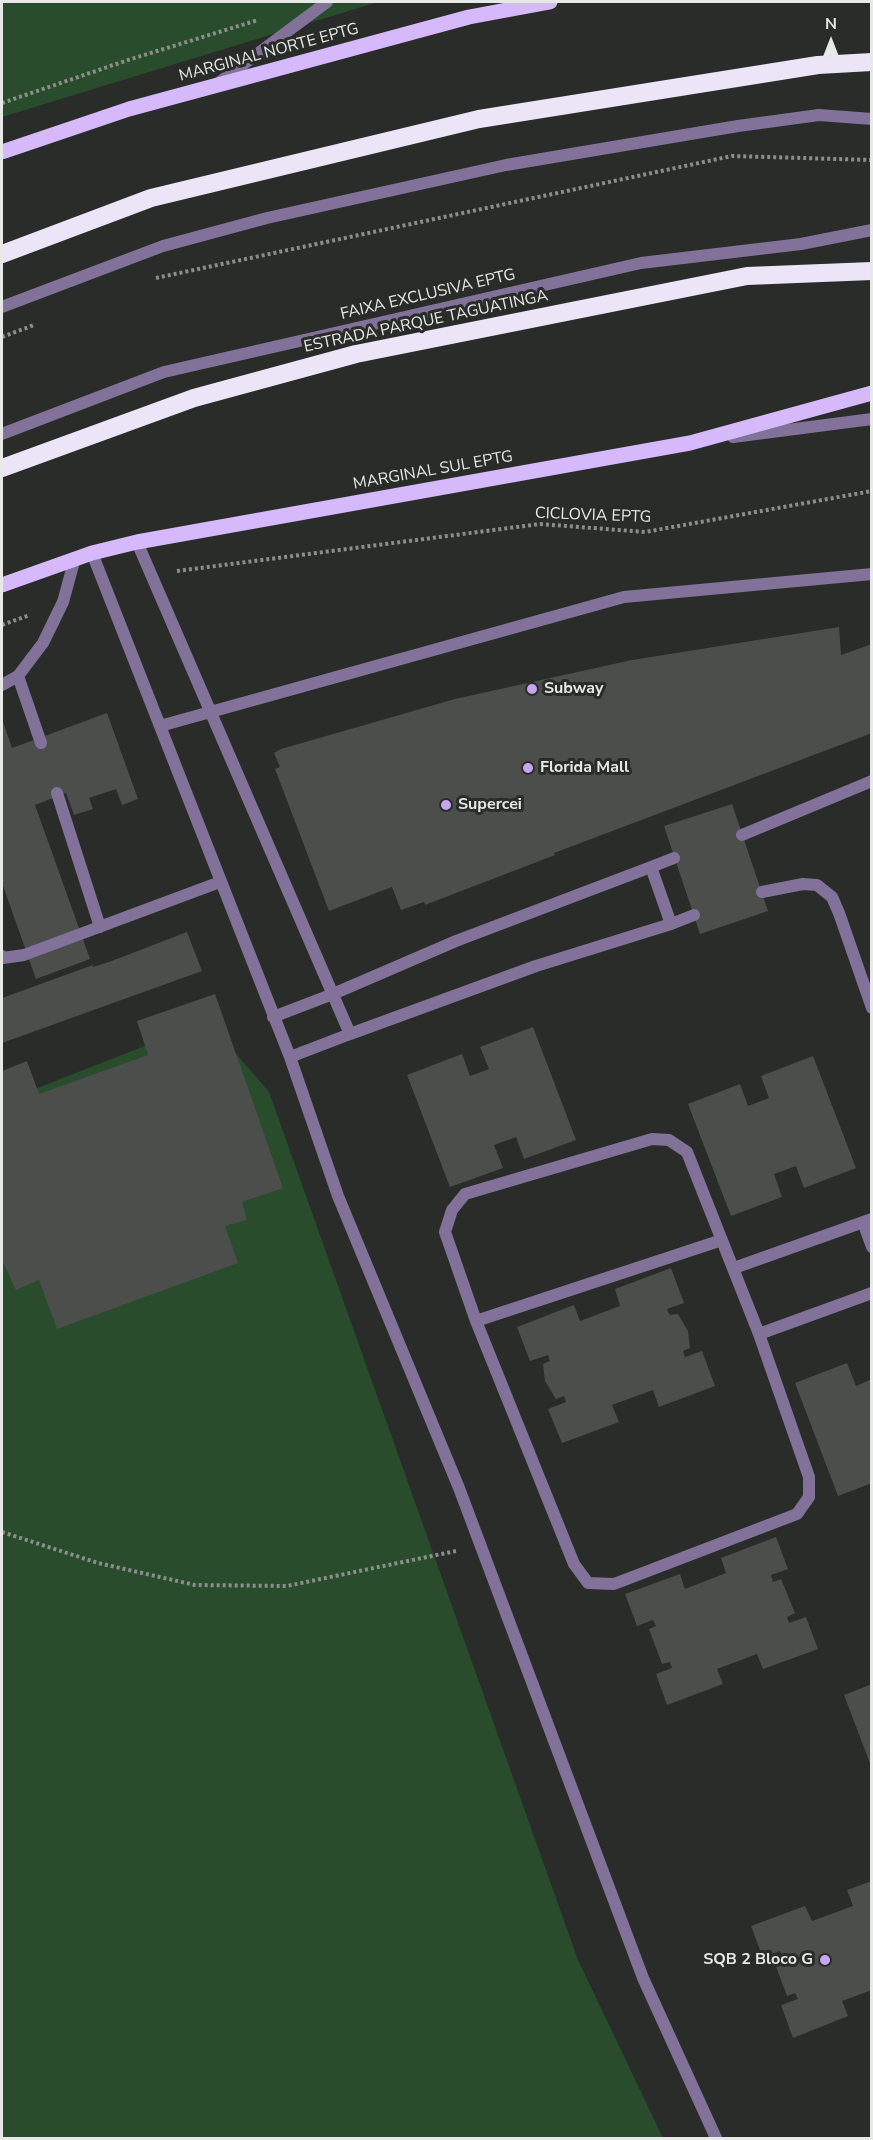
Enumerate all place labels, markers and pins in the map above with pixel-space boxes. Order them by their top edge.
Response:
place label: Subway [544,679,603,699]
marker: Subway [525,682,539,696]
place label: Florida Mall [540,758,629,778]
marker: Florida Mall [521,761,535,775]
place label: Supercei [458,795,522,815]
marker: Supercei [439,798,453,812]
place label: SQB 2 Bloco G [703,1950,813,1970]
marker: SQB 2 Bloco G [818,1953,832,1967]

